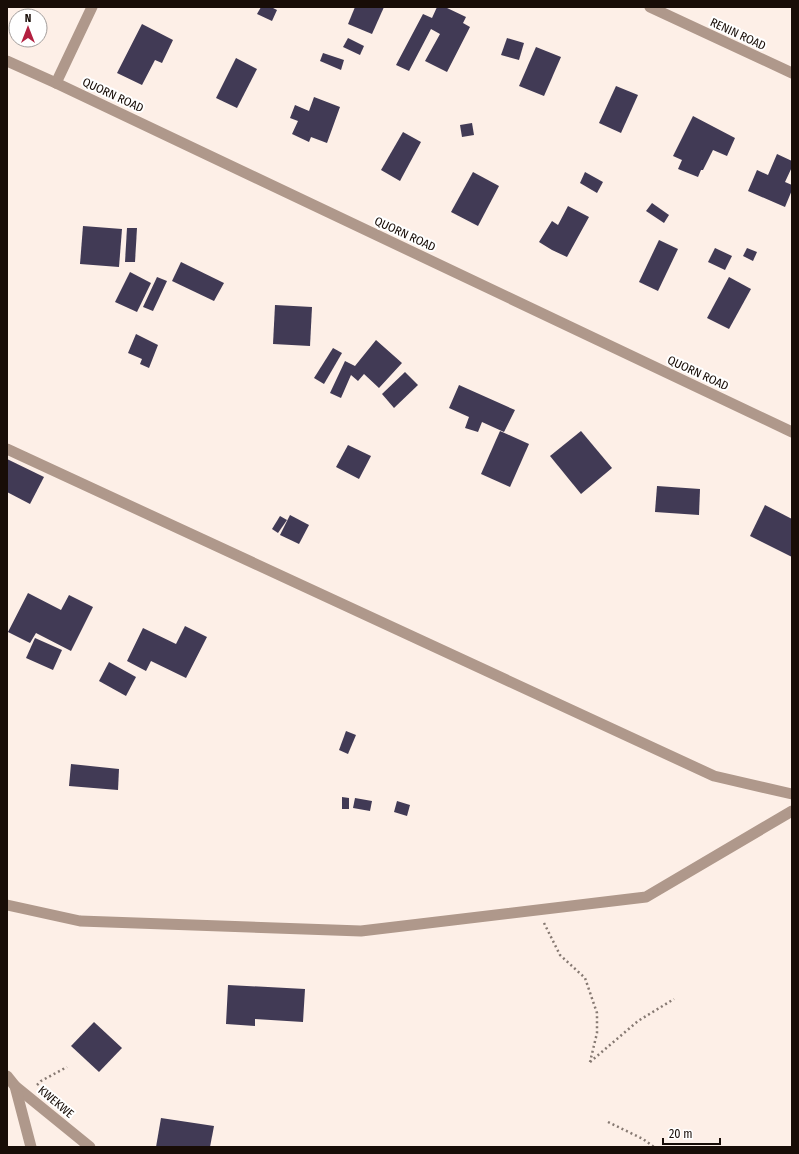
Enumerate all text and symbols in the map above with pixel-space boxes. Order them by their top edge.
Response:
north arrow [8,8,48,48]
text: N [25,12,31,25]
street label: RENIN ROAD [708,15,768,53]
street label: QUORN ROAD [80,75,146,115]
street label: QUORN ROAD [372,214,438,254]
street label: QUORN ROAD [665,353,731,393]
street label: KWEKWE [35,1083,77,1121]
scale bar [663,1120,720,1146]
text: 20 m [669,1127,693,1141]

